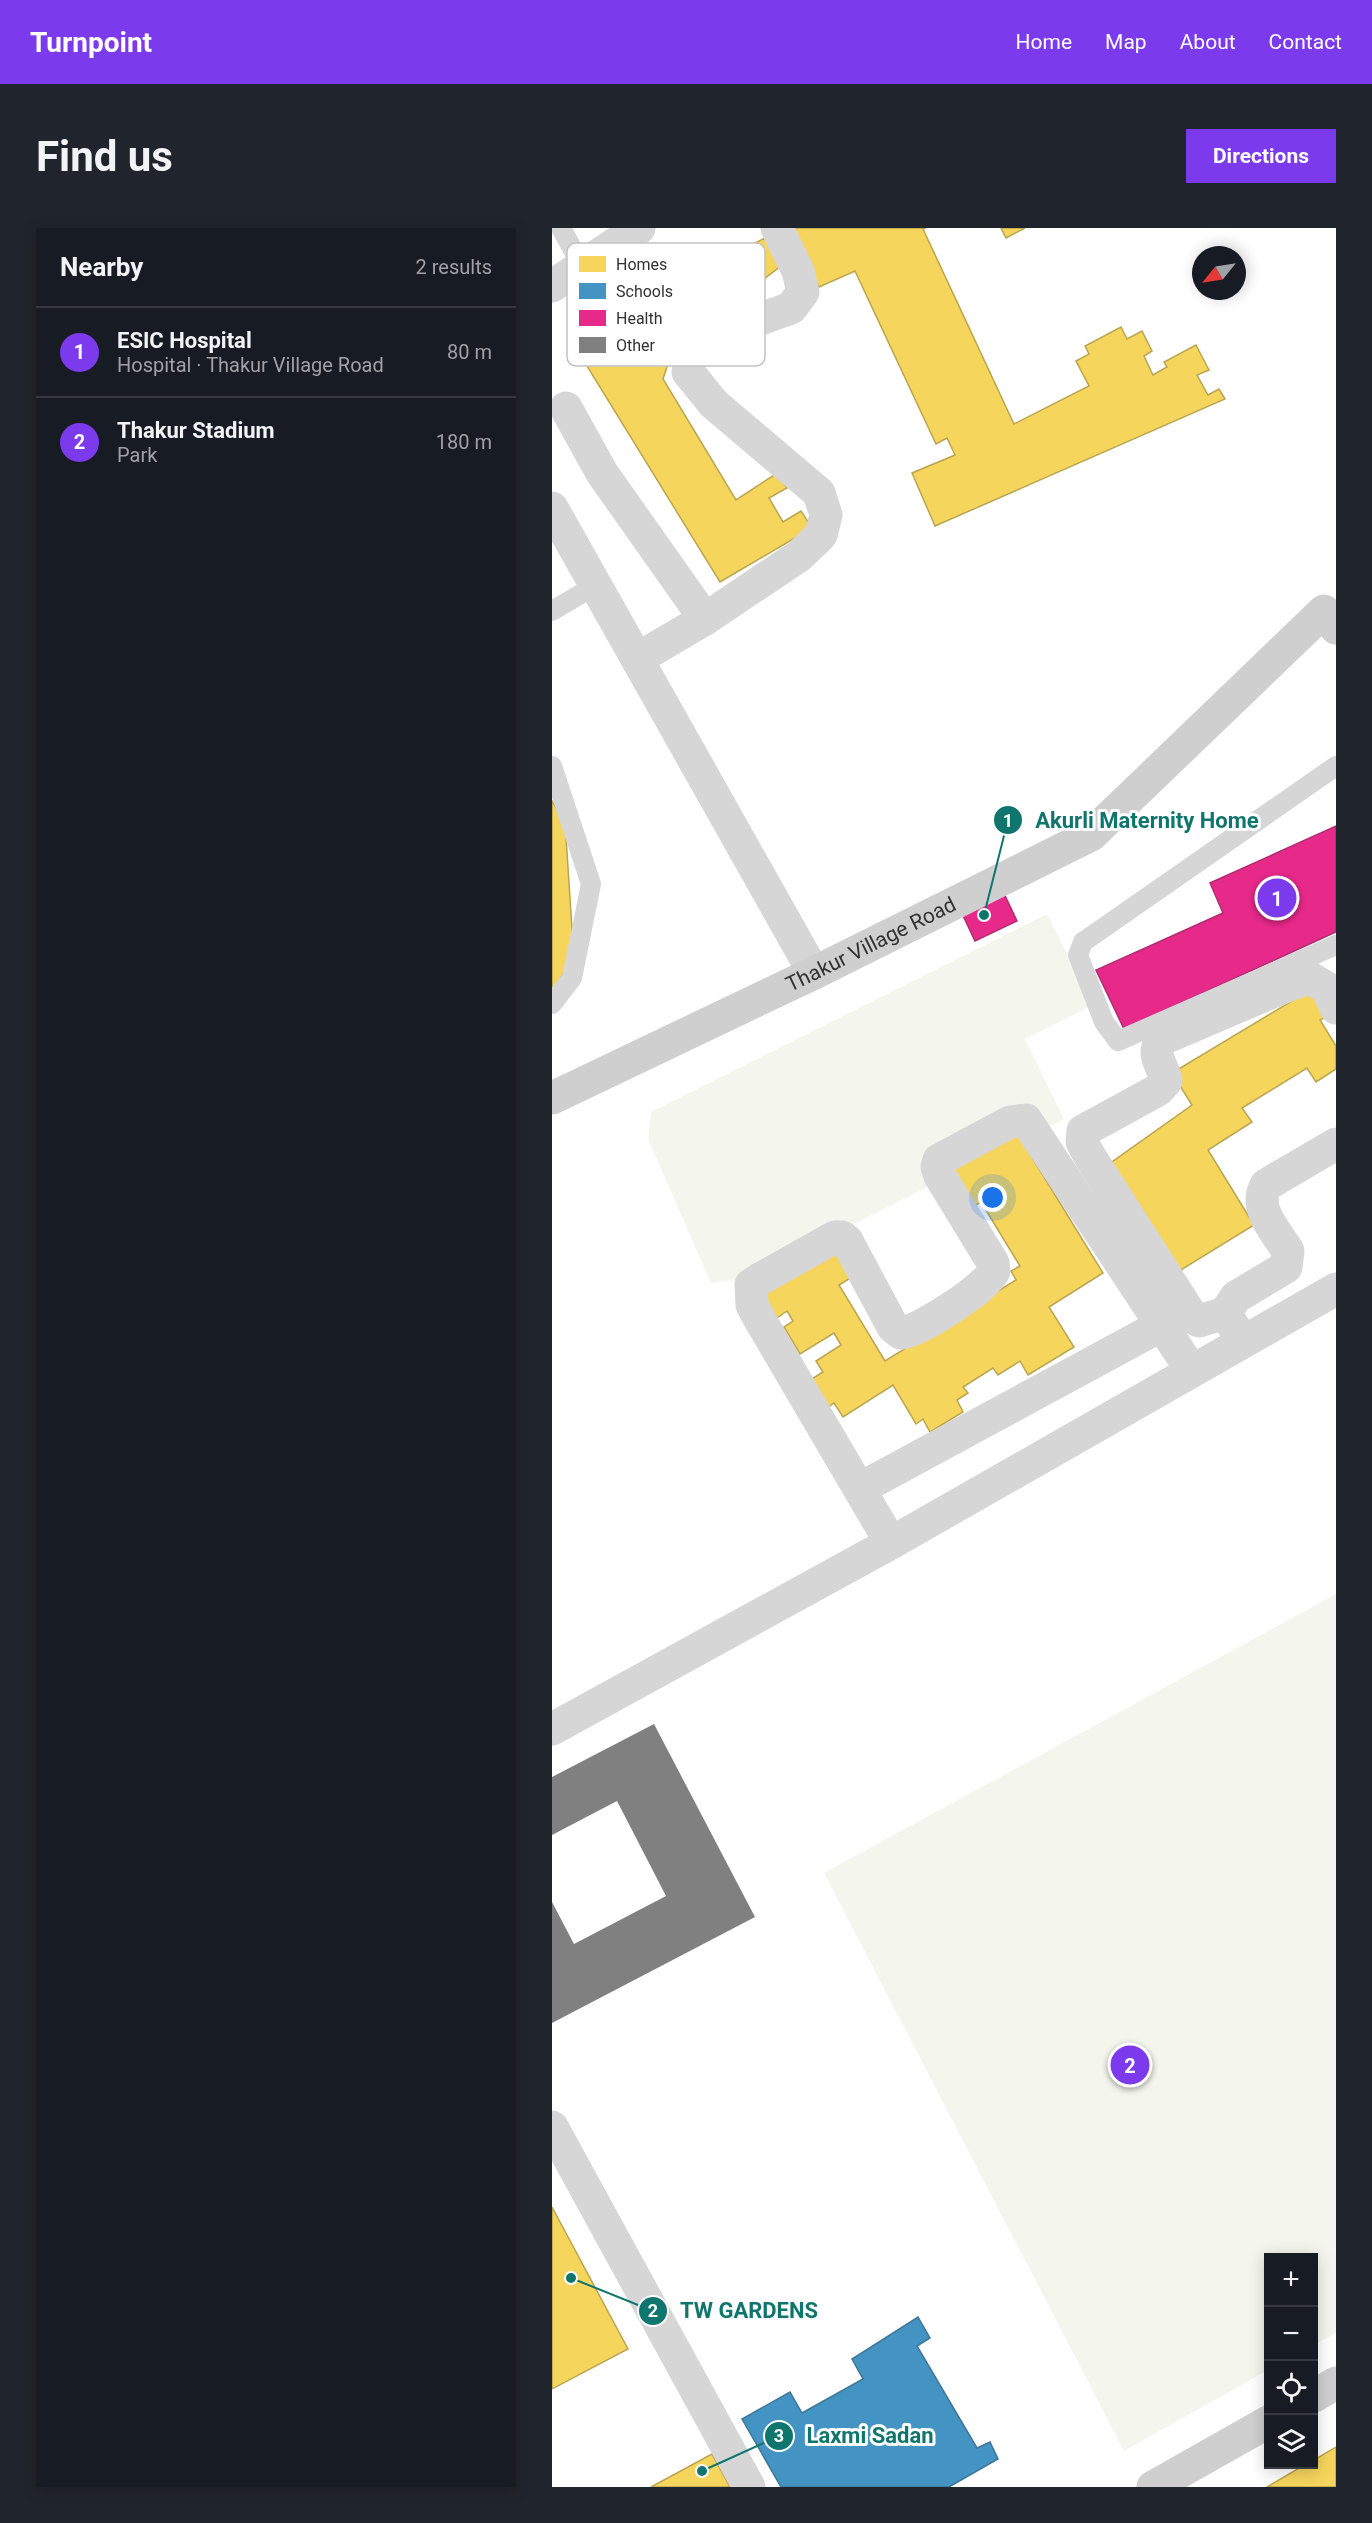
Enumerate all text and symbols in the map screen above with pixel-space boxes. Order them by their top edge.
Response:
text: Turnpoint [30,26,152,59]
text: Home [1016,30,1072,54]
text: Map [1105,30,1147,54]
text: About [1180,30,1236,54]
text: Contact [1269,30,1342,54]
button: Directions [1186,129,1336,183]
text: Find us [36,132,173,181]
legend [567,243,765,366]
north arrow [1192,246,1246,300]
text: Nearby [60,252,143,282]
text: 2 results [416,255,492,279]
text: Homes [616,255,667,274]
text: Schools [616,282,673,301]
text: Health [616,309,663,328]
text: ESIC Hospital [117,328,252,353]
text: Other [616,336,656,355]
text: 1 [74,340,85,364]
text: 80 m [447,340,492,364]
text: Hospital · Thakur Village Road [117,353,384,377]
text: Thakur Stadium [117,418,275,443]
text: 2 [74,430,85,454]
text: 180 m [436,430,492,454]
text: Park [117,443,157,467]
callout: Akurli Maternity Home [993,800,1271,840]
text: Akurli Maternity Home [1035,808,1259,833]
text: 1 [1003,810,1013,831]
pin: 1 [1258,876,1296,920]
street label: Thakur Village Road [782,892,960,997]
your location [978,1183,1007,1212]
pin: 2 [1110,2042,1150,2088]
map controls [1264,2253,1318,2469]
button: + [1264,2253,1318,2307]
callout: TW GARDENS [638,2291,830,2331]
text: TW GARDENS [680,2298,818,2323]
text: 2 [648,2300,658,2321]
button: − [1264,2307,1318,2361]
button: locate [1264,2361,1318,2415]
button: layers [1264,2415,1318,2469]
callout: Laxmi Sadan [764,2416,945,2456]
text: Laxmi Sadan [806,2423,934,2448]
text: 3 [774,2425,784,2446]

